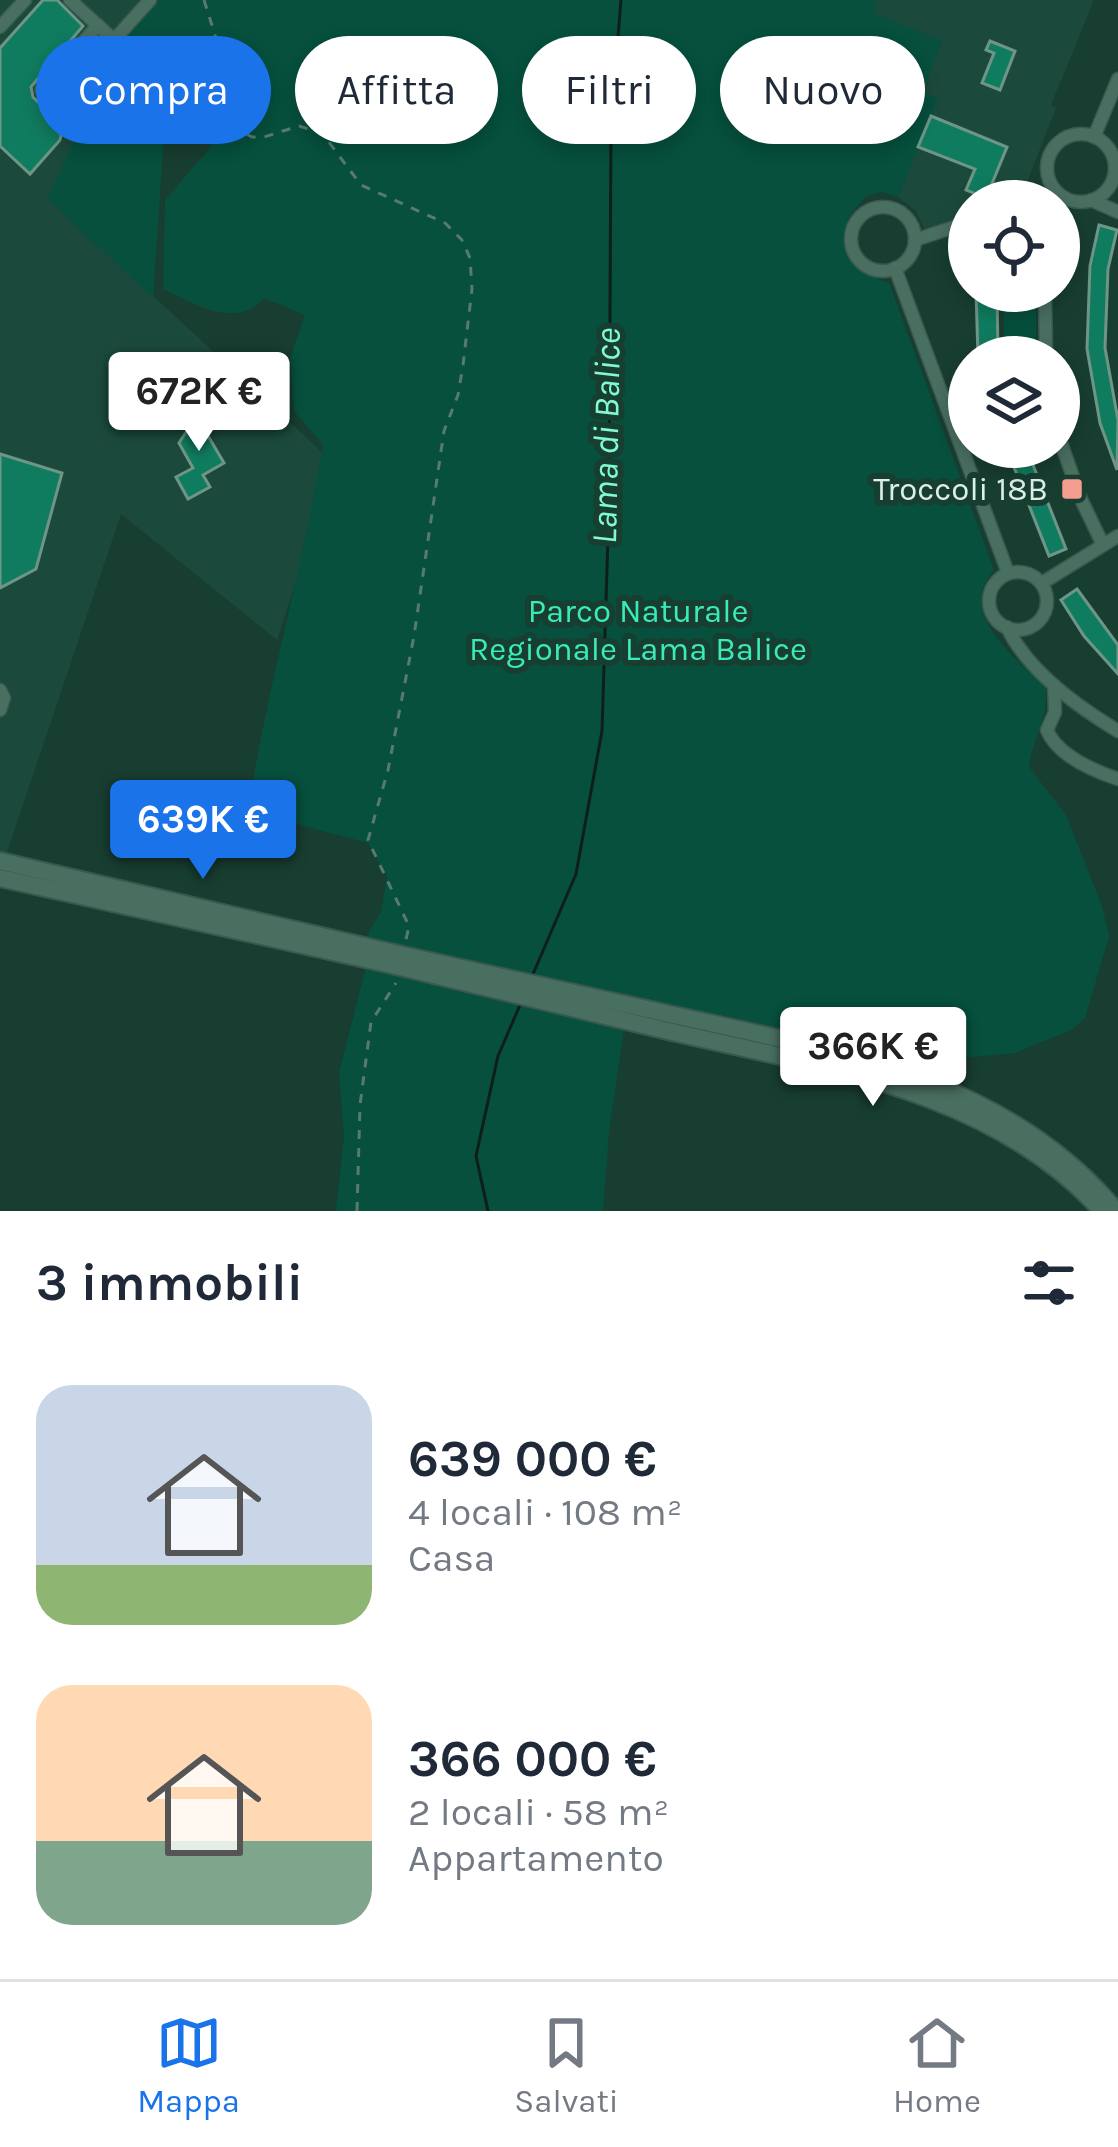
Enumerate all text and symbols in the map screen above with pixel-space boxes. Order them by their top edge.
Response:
chip: Compra [36,36,271,144]
chip: Affitta [295,36,498,144]
chip: Filtri [522,36,696,144]
chip: Nuovo [720,36,925,144]
map controls [948,180,1080,468]
button: locate [948,180,1080,312]
water label: Lama di Balice [583,327,629,545]
button: layers [948,336,1080,468]
pin: 672K € [101,352,297,454]
text: 672K € [136,368,262,414]
place label: Troccoli 18B [873,470,1048,508]
marker: Troccoli 18B [1059,476,1085,502]
park label: Parco Naturale Regionale Lama Balice [469,592,807,668]
pin: 639K € [105,780,301,882]
text: 639K € [137,796,269,842]
pin: 366K € [775,1007,971,1109]
text: 366K € [807,1023,939,1069]
icon: filters [1016,1250,1082,1316]
text: 3 immobili [36,1253,303,1313]
text: 639 000 € [408,1429,657,1489]
icon: home [132,1433,276,1577]
text: 4 locali · 108 m² [408,1489,682,1535]
text: Casa [408,1535,495,1581]
text: 366 000 € [408,1729,657,1789]
icon: home [132,1733,276,1877]
text: 2 locali · 58 m² [408,1789,669,1835]
text: Appartamento [408,1835,664,1881]
tab: Mappa [137,2010,240,2120]
tab: Salvati [514,2010,619,2120]
tab: Home [893,2010,981,2120]

